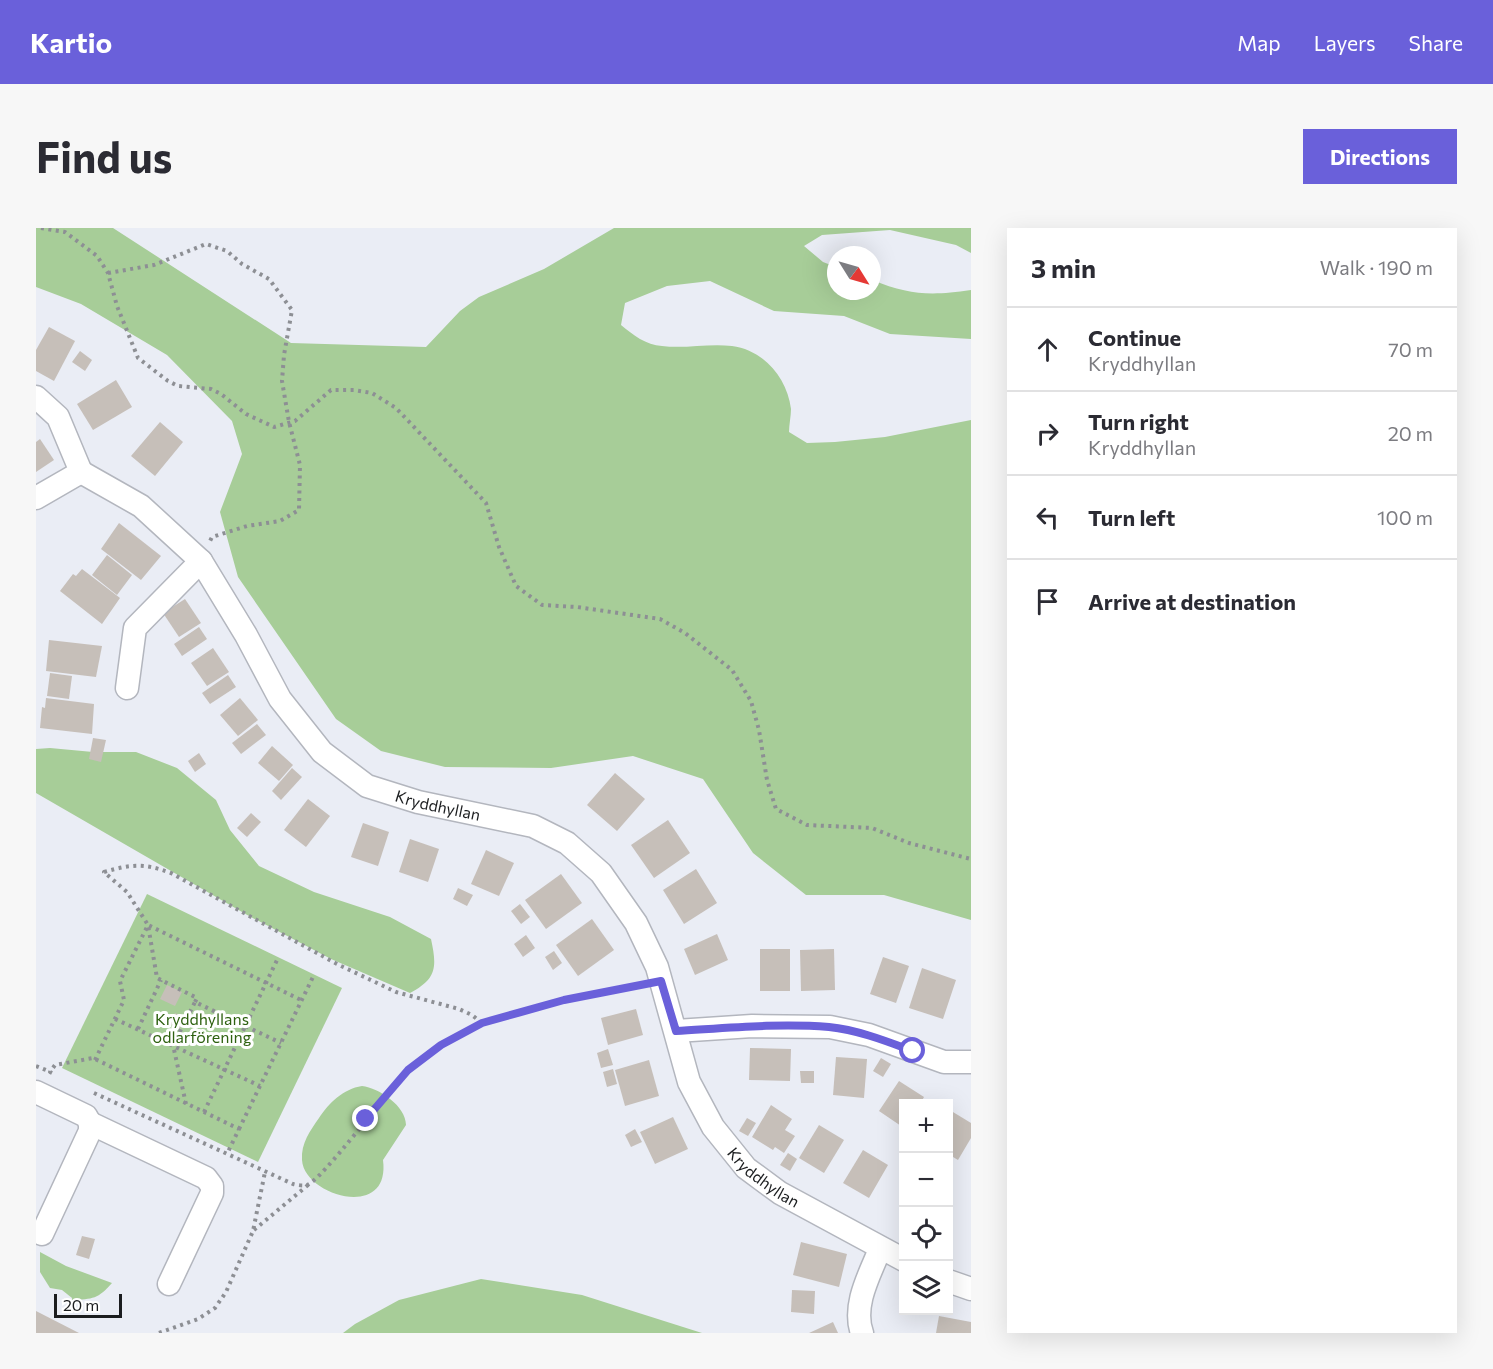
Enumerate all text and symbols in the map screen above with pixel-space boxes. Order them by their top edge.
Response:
text: Kartio [30,25,112,59]
text: Map [1237,30,1281,55]
text: Layers [1314,30,1376,55]
text: Share [1409,30,1463,55]
button: Directions [1303,129,1457,184]
text: Find us [36,130,172,182]
north arrow [827,246,881,300]
text: 3 min [1031,252,1096,283]
text: Walk · 190 m [1320,255,1433,279]
text: Continue [1088,324,1181,351]
icon: ahead [1031,333,1064,366]
text: 70 m [1388,337,1433,361]
text: Kryddhyllan [1088,351,1196,375]
text: Turn right [1088,408,1189,435]
icon: right [1031,417,1064,450]
text: 20 m [1388,421,1433,445]
text: Kryddhyllan [1088,435,1196,459]
icon: left [1031,501,1064,534]
text: Turn left [1088,504,1175,531]
text: 100 m [1377,505,1433,529]
icon: arrive [1031,585,1064,618]
text: Arrive at destination [1088,588,1296,615]
street label: Kryddhyllan [393,785,482,824]
park label: Kryddhyllans odlarförening [153,1009,252,1046]
route start [899,1037,925,1063]
map controls [899,1099,953,1315]
button: + [899,1099,953,1153]
route end [352,1105,378,1131]
street label: Kryddhyllan [724,1143,803,1211]
button: − [899,1153,953,1207]
button: locate [899,1207,953,1261]
button: layers [899,1261,953,1315]
scale bar [54,1291,122,1318]
text: 20 m [63,1295,99,1314]

